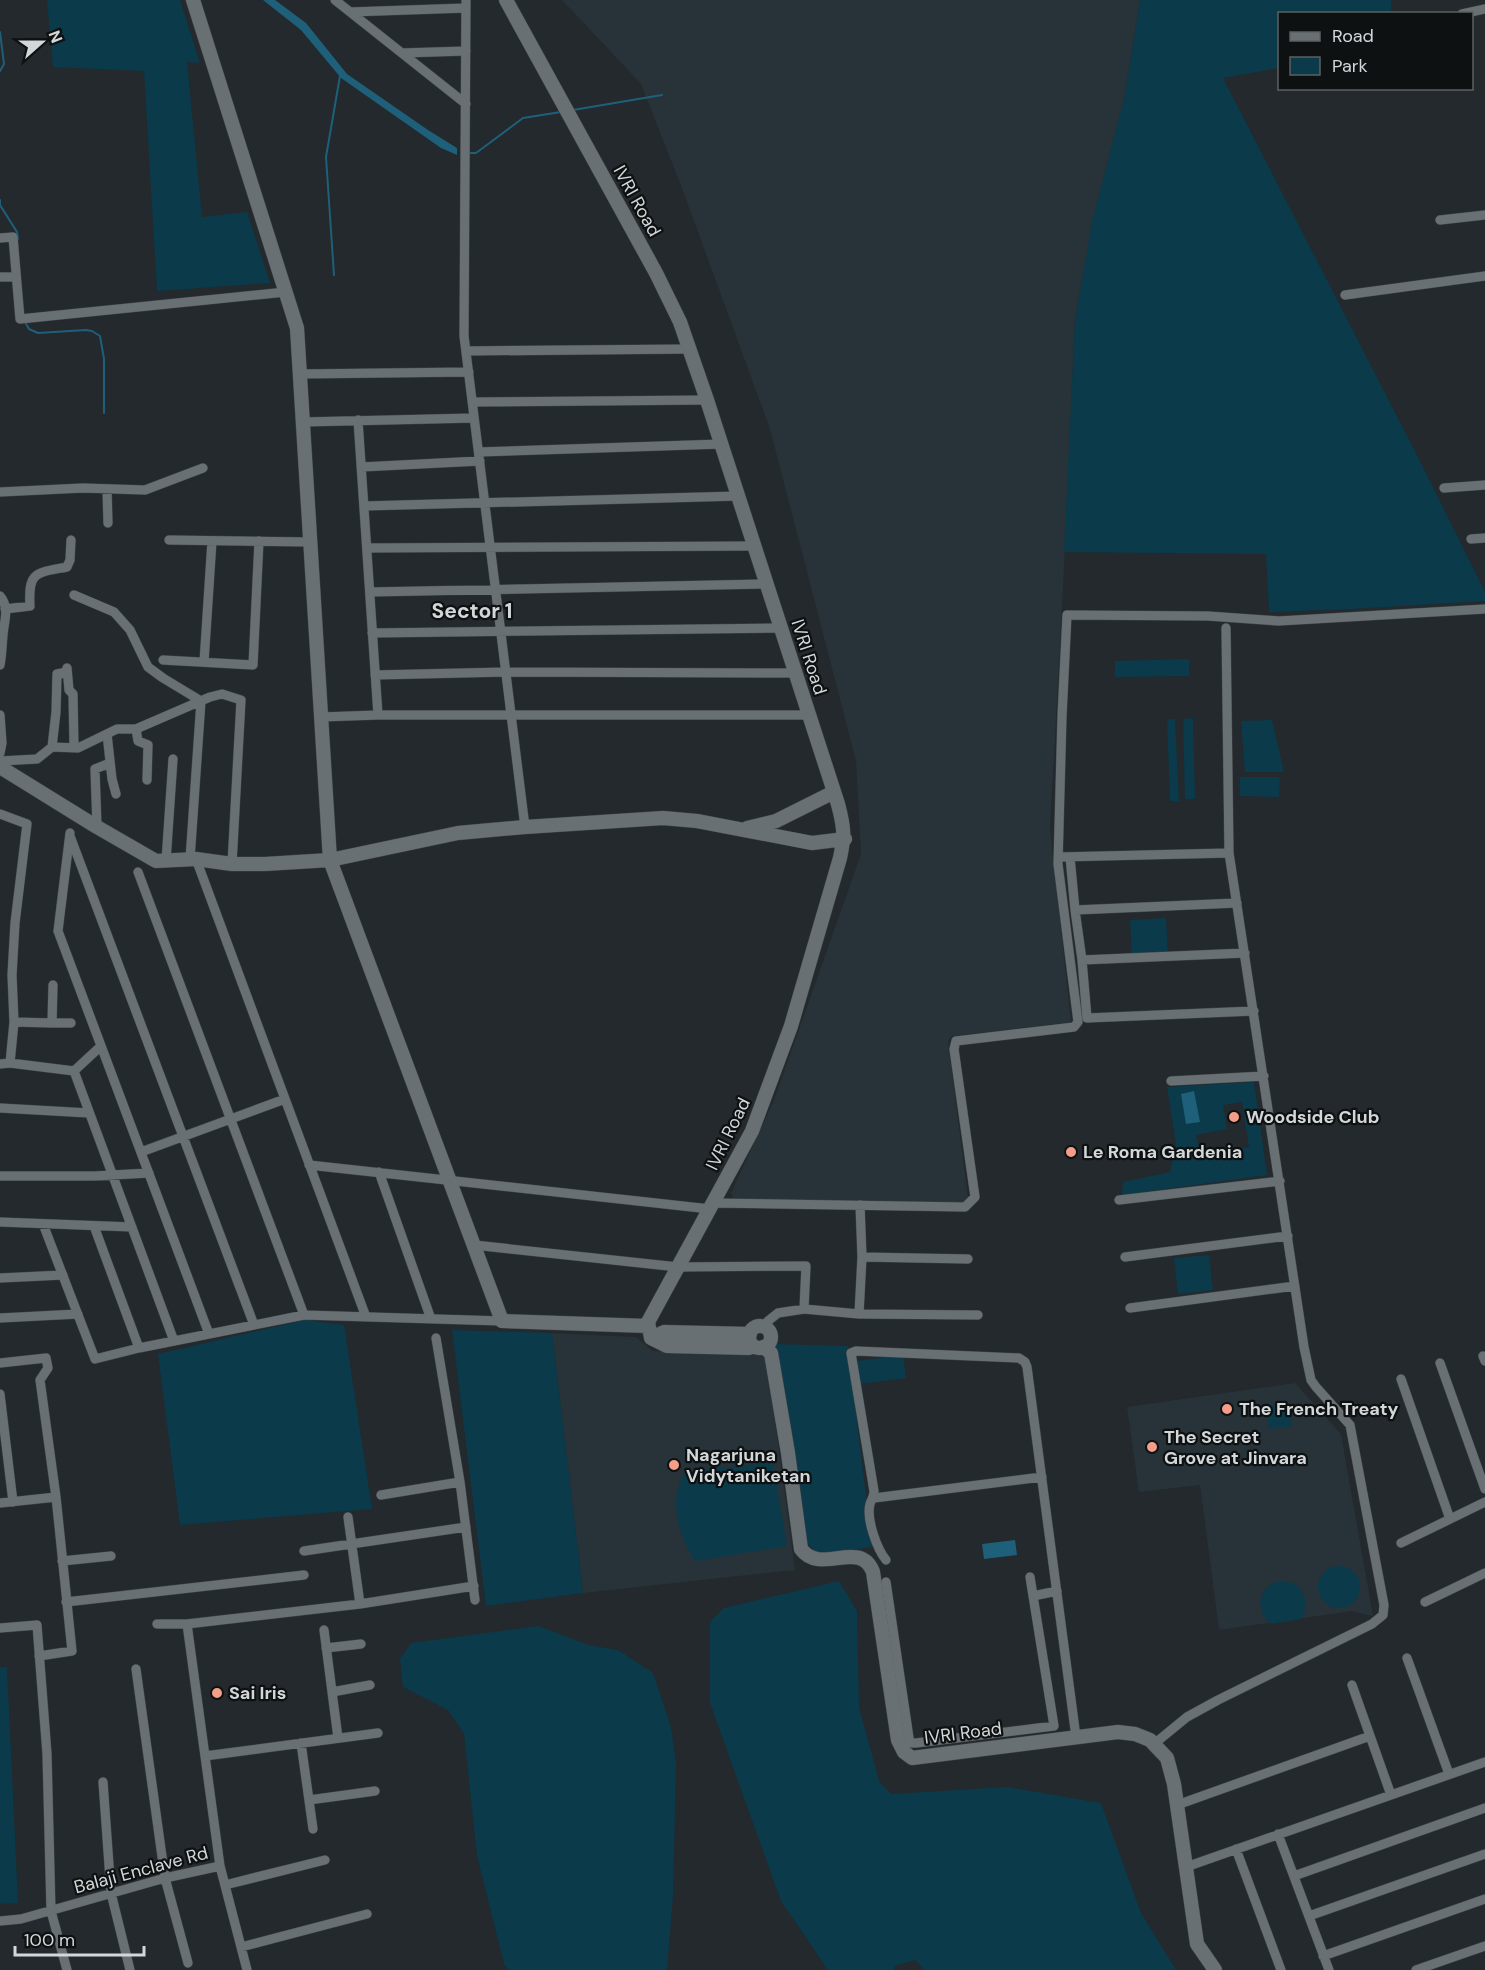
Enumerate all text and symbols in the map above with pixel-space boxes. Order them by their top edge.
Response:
north arrow [12,12,72,72]
legend [1278,12,1473,90]
text: Road [1332,24,1374,48]
text: N [44,28,67,46]
text: Park [1332,54,1368,78]
street label: IVRI Road [608,161,666,241]
district label: Sector 1 [432,597,512,625]
street label: IVRI Road [786,616,832,698]
street label: IVRI Road [700,1094,756,1174]
place label: Woodside Club [1246,1105,1379,1129]
marker: Woodside Club [1227,1110,1241,1124]
place label: Le Roma Gardenia [1083,1140,1242,1164]
marker: Le Roma Gardenia [1064,1145,1078,1159]
place label: The French Treaty [1239,1397,1399,1421]
marker: The French Treaty [1220,1402,1234,1416]
place label: The Secret Grove at Jinvara [1164,1425,1307,1470]
marker: The Secret Grove at Jinvara [1145,1440,1159,1454]
place label: Nagarjuna Vidytaniketan [686,1443,811,1488]
marker: Nagarjuna Vidytaniketan [667,1458,681,1472]
place label: Sai Iris [229,1681,286,1705]
marker: Sai Iris [210,1686,224,1700]
street label: IVRI Road [923,1716,1003,1750]
street label: Balaji Enclave Rd [71,1841,211,1899]
scale bar [15,1919,144,1957]
text: 100 m [24,1928,75,1952]

